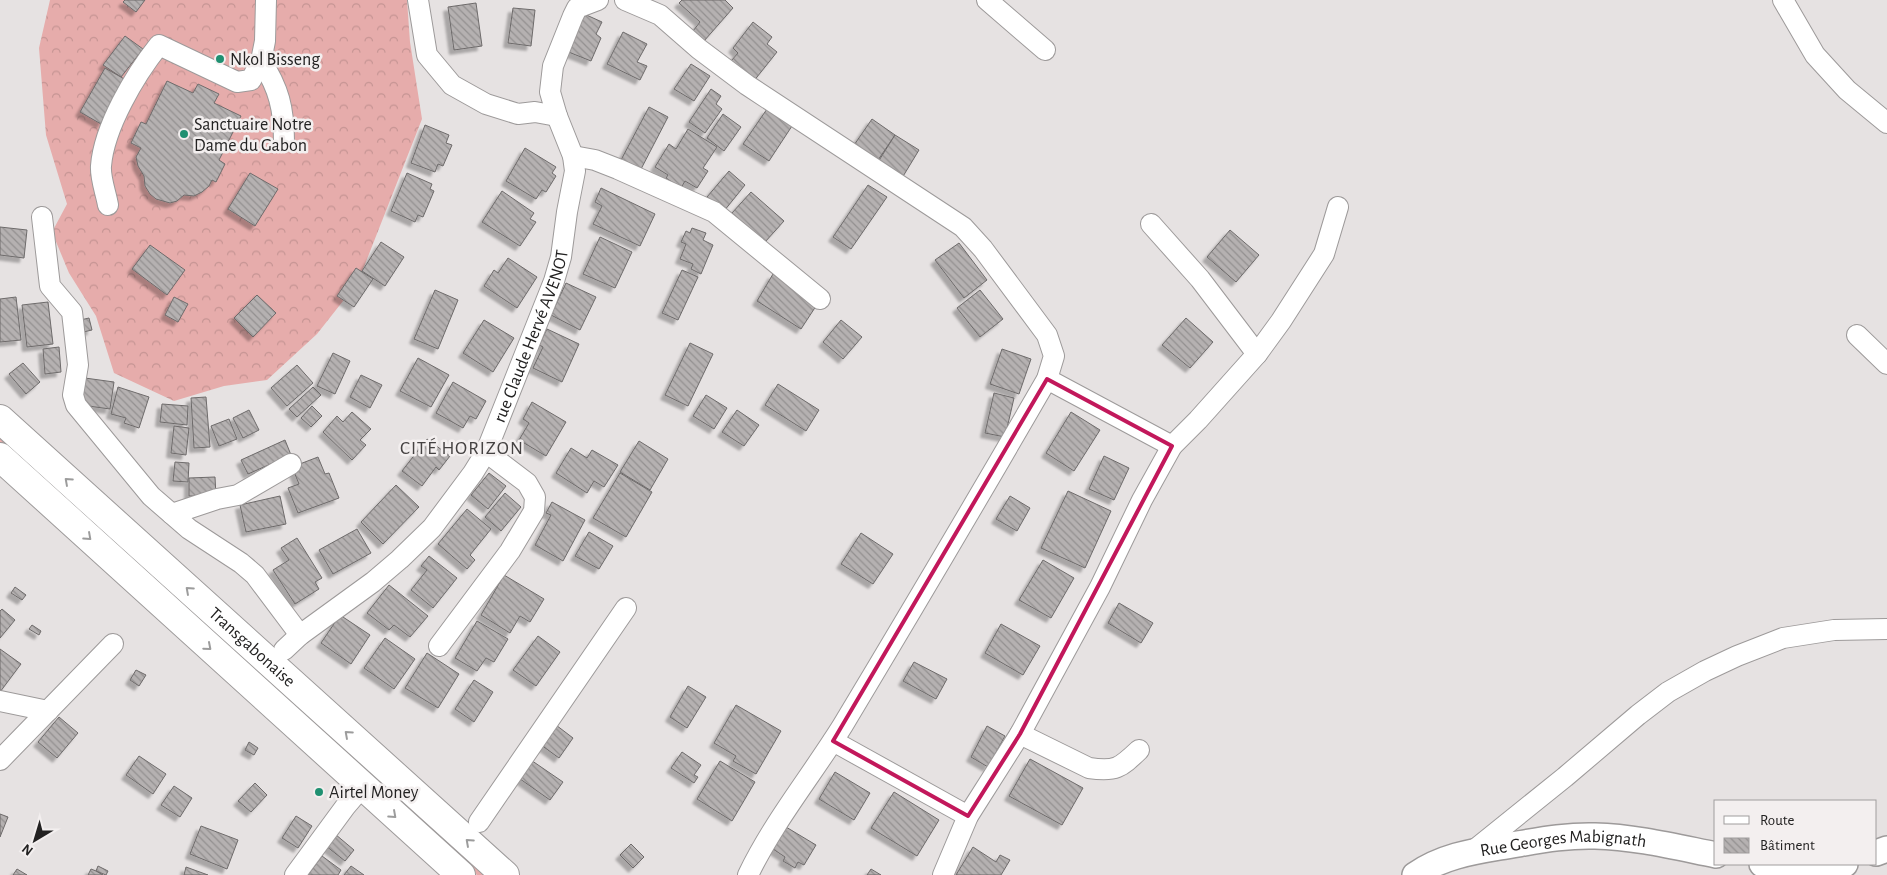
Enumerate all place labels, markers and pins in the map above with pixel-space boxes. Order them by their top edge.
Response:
place label: Nkol Bisseng [230,51,320,69]
marker: Nkol Bisseng [214,53,226,65]
place label: Sanctuaire Notre Dame du Gabon [194,116,312,155]
marker: Sanctuaire Notre Dame du Gabon [178,128,190,140]
place label: Airtel Money [329,784,419,802]
marker: Airtel Money [313,786,325,798]

